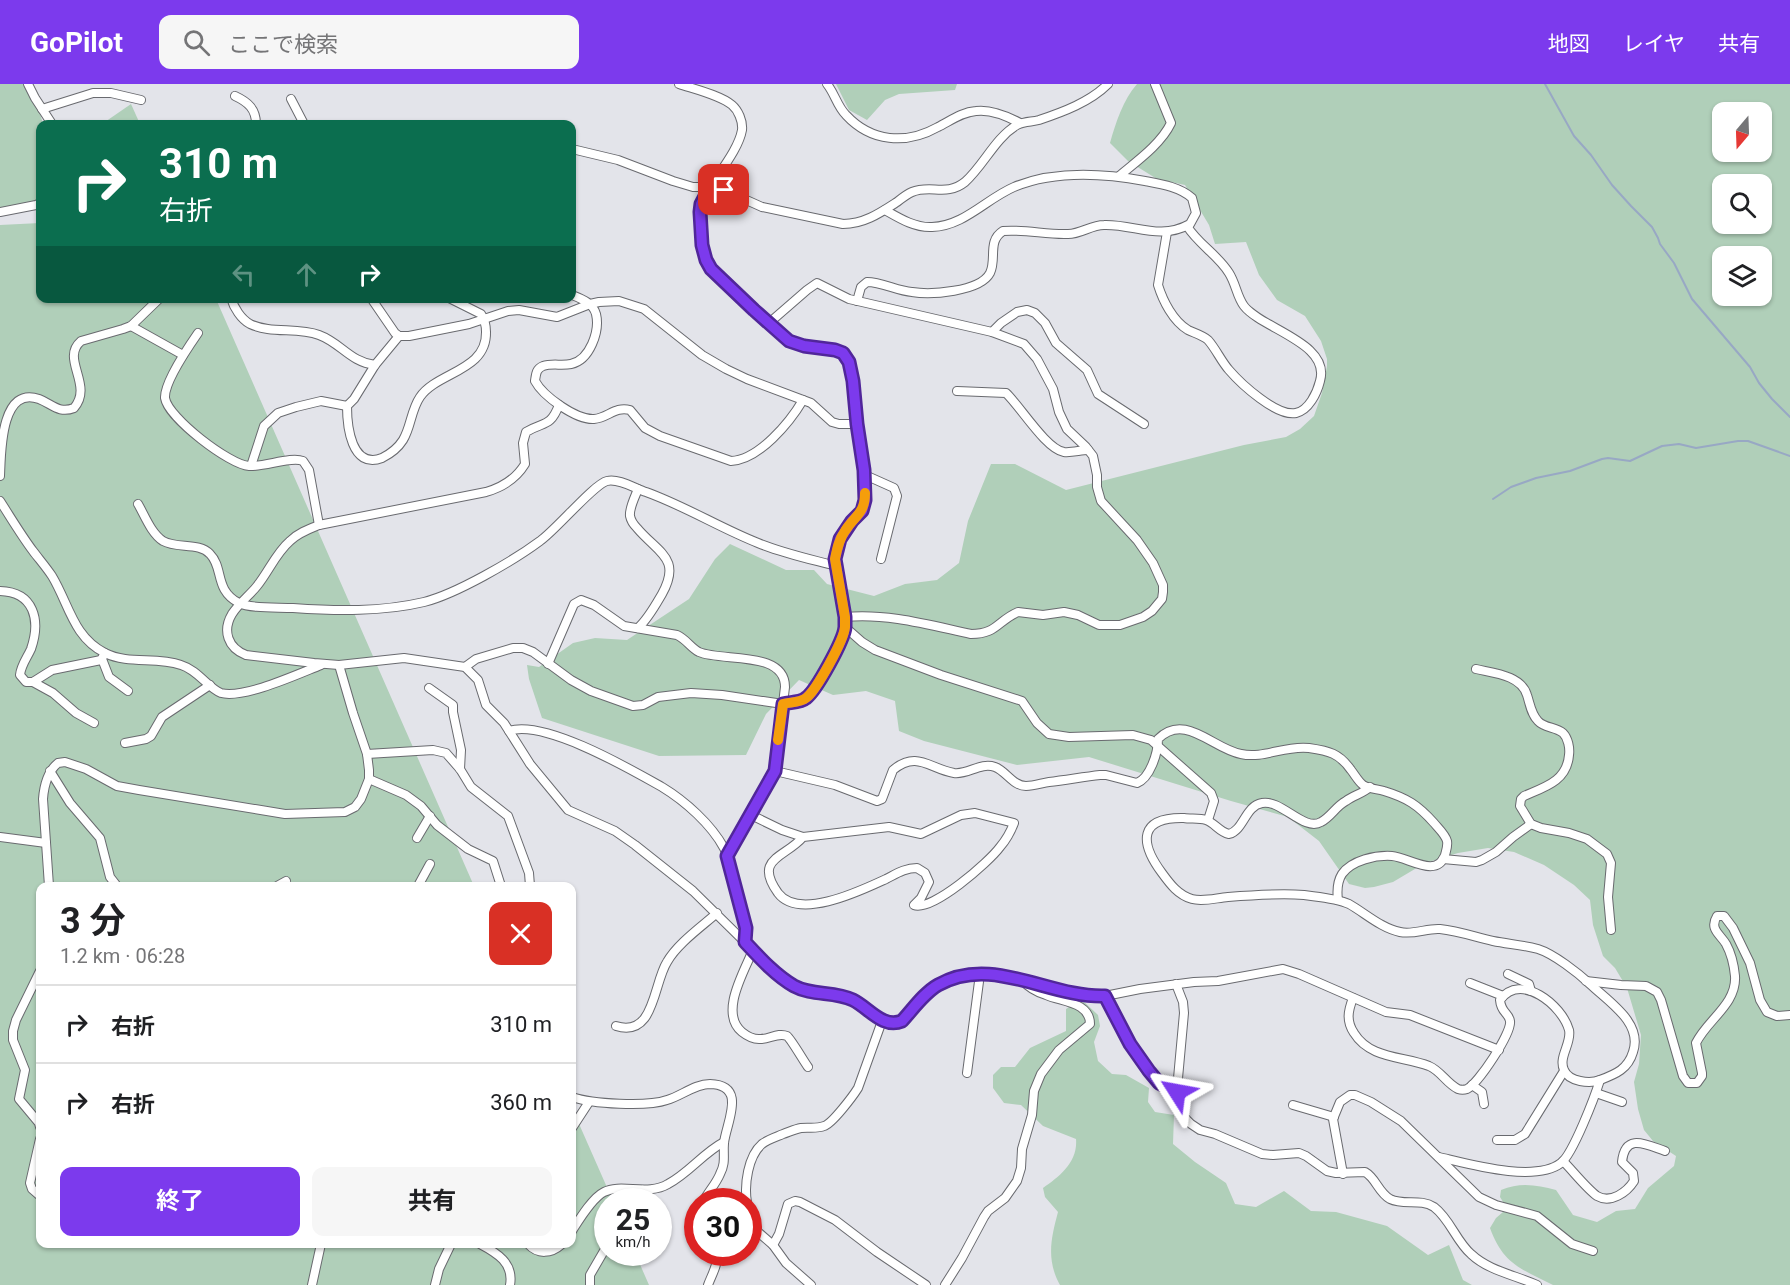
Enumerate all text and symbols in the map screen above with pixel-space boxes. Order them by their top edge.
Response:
search box [159,15,579,69]
text: GoPilot [30,26,123,59]
icon: search [180,26,213,59]
text: ここで検索 [228,32,338,57]
text: 地図 [1548,32,1590,56]
text: レイヤ [1623,32,1685,56]
text: 共有 [1718,32,1760,56]
north arrow [1712,102,1772,162]
map controls [1712,102,1772,306]
text: 310 m [159,139,278,188]
icon: right [60,144,138,222]
pin [698,164,749,215]
icon: arrive [707,173,740,206]
button: search [1712,174,1772,234]
text: 右折 [159,195,213,227]
button: layers [1712,246,1772,306]
icon: left [227,258,260,291]
icon: ahead [290,258,323,291]
icon: right [353,258,386,291]
text: 3 分 [60,900,126,942]
button: close [489,902,552,965]
text: 1.2 km · 06:28 [60,944,185,968]
icon: right [60,1008,93,1041]
text: 310 m [490,1012,552,1037]
text: 右折 [111,1014,155,1039]
position arrow [1145,1060,1209,1124]
icon: right [60,1086,93,1119]
text: 360 m [490,1090,552,1115]
text: 右折 [111,1092,155,1117]
button: 終了 [60,1167,300,1236]
button: 共有 [312,1167,552,1236]
speed limit sign: 30 [684,1188,762,1266]
text: 25 [616,1202,650,1237]
text: km/h [615,1233,651,1251]

